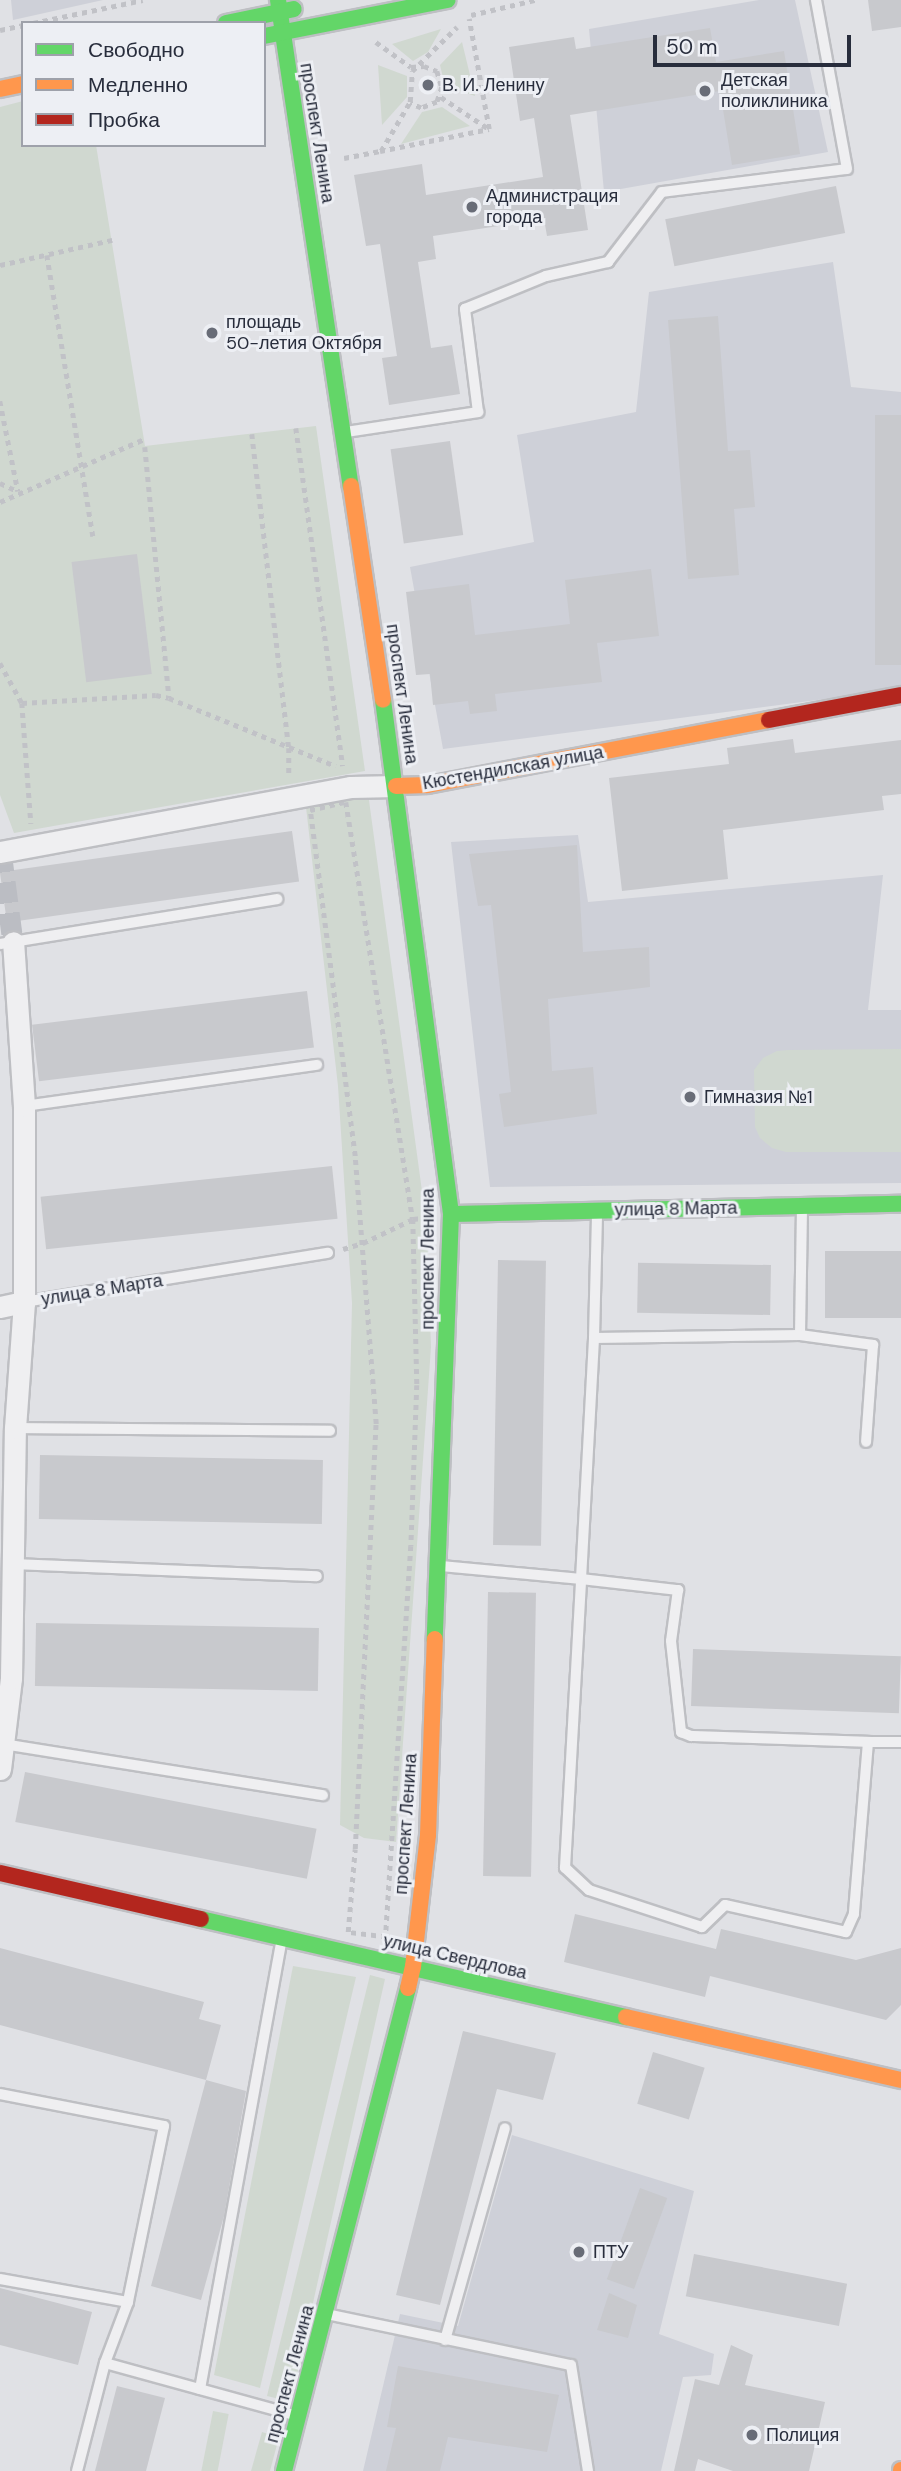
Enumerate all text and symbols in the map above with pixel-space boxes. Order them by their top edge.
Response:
legend [21,21,266,147]
scale bar [656,21,854,65]
text: 50 m [666,33,717,61]
text: Свободно [88,36,185,64]
street label: проспект Ленина [295,61,339,205]
place label: Детская поликлиника [721,70,828,112]
text: Медленно [88,71,188,99]
place label: В. И. Ленину [442,74,544,96]
marker: В. И. Ленину [420,77,436,93]
marker: Детская поликлиника [695,81,715,101]
text: Пробка [88,106,160,134]
place label: Администрация города [486,186,618,228]
marker: Администрация города [464,199,480,215]
place label: площадь 50-летия Октября [226,312,382,354]
marker: площадь 50-летия Октября [204,325,220,341]
street label: проспект Ленина [381,622,423,766]
street label: Кюстендилская улица [421,741,605,795]
place label: Гимназия №1 [704,1086,813,1108]
marker: Гимназия №1 [682,1089,698,1105]
street label: проспект Ленина [417,1188,439,1330]
street label: улица 8 Марта [614,1197,738,1221]
street label: улица 8 Марта [40,1270,164,1310]
street label: проспект Ленина [390,1753,422,1895]
street label: улица Свердлова [381,1930,529,1984]
place label: ПТУ [593,2241,628,2263]
marker: ПТУ [571,2244,587,2260]
street label: проспект Ленина [261,2303,319,2445]
place label: Полиция [766,2424,839,2446]
marker: Полиция [744,2427,760,2443]

